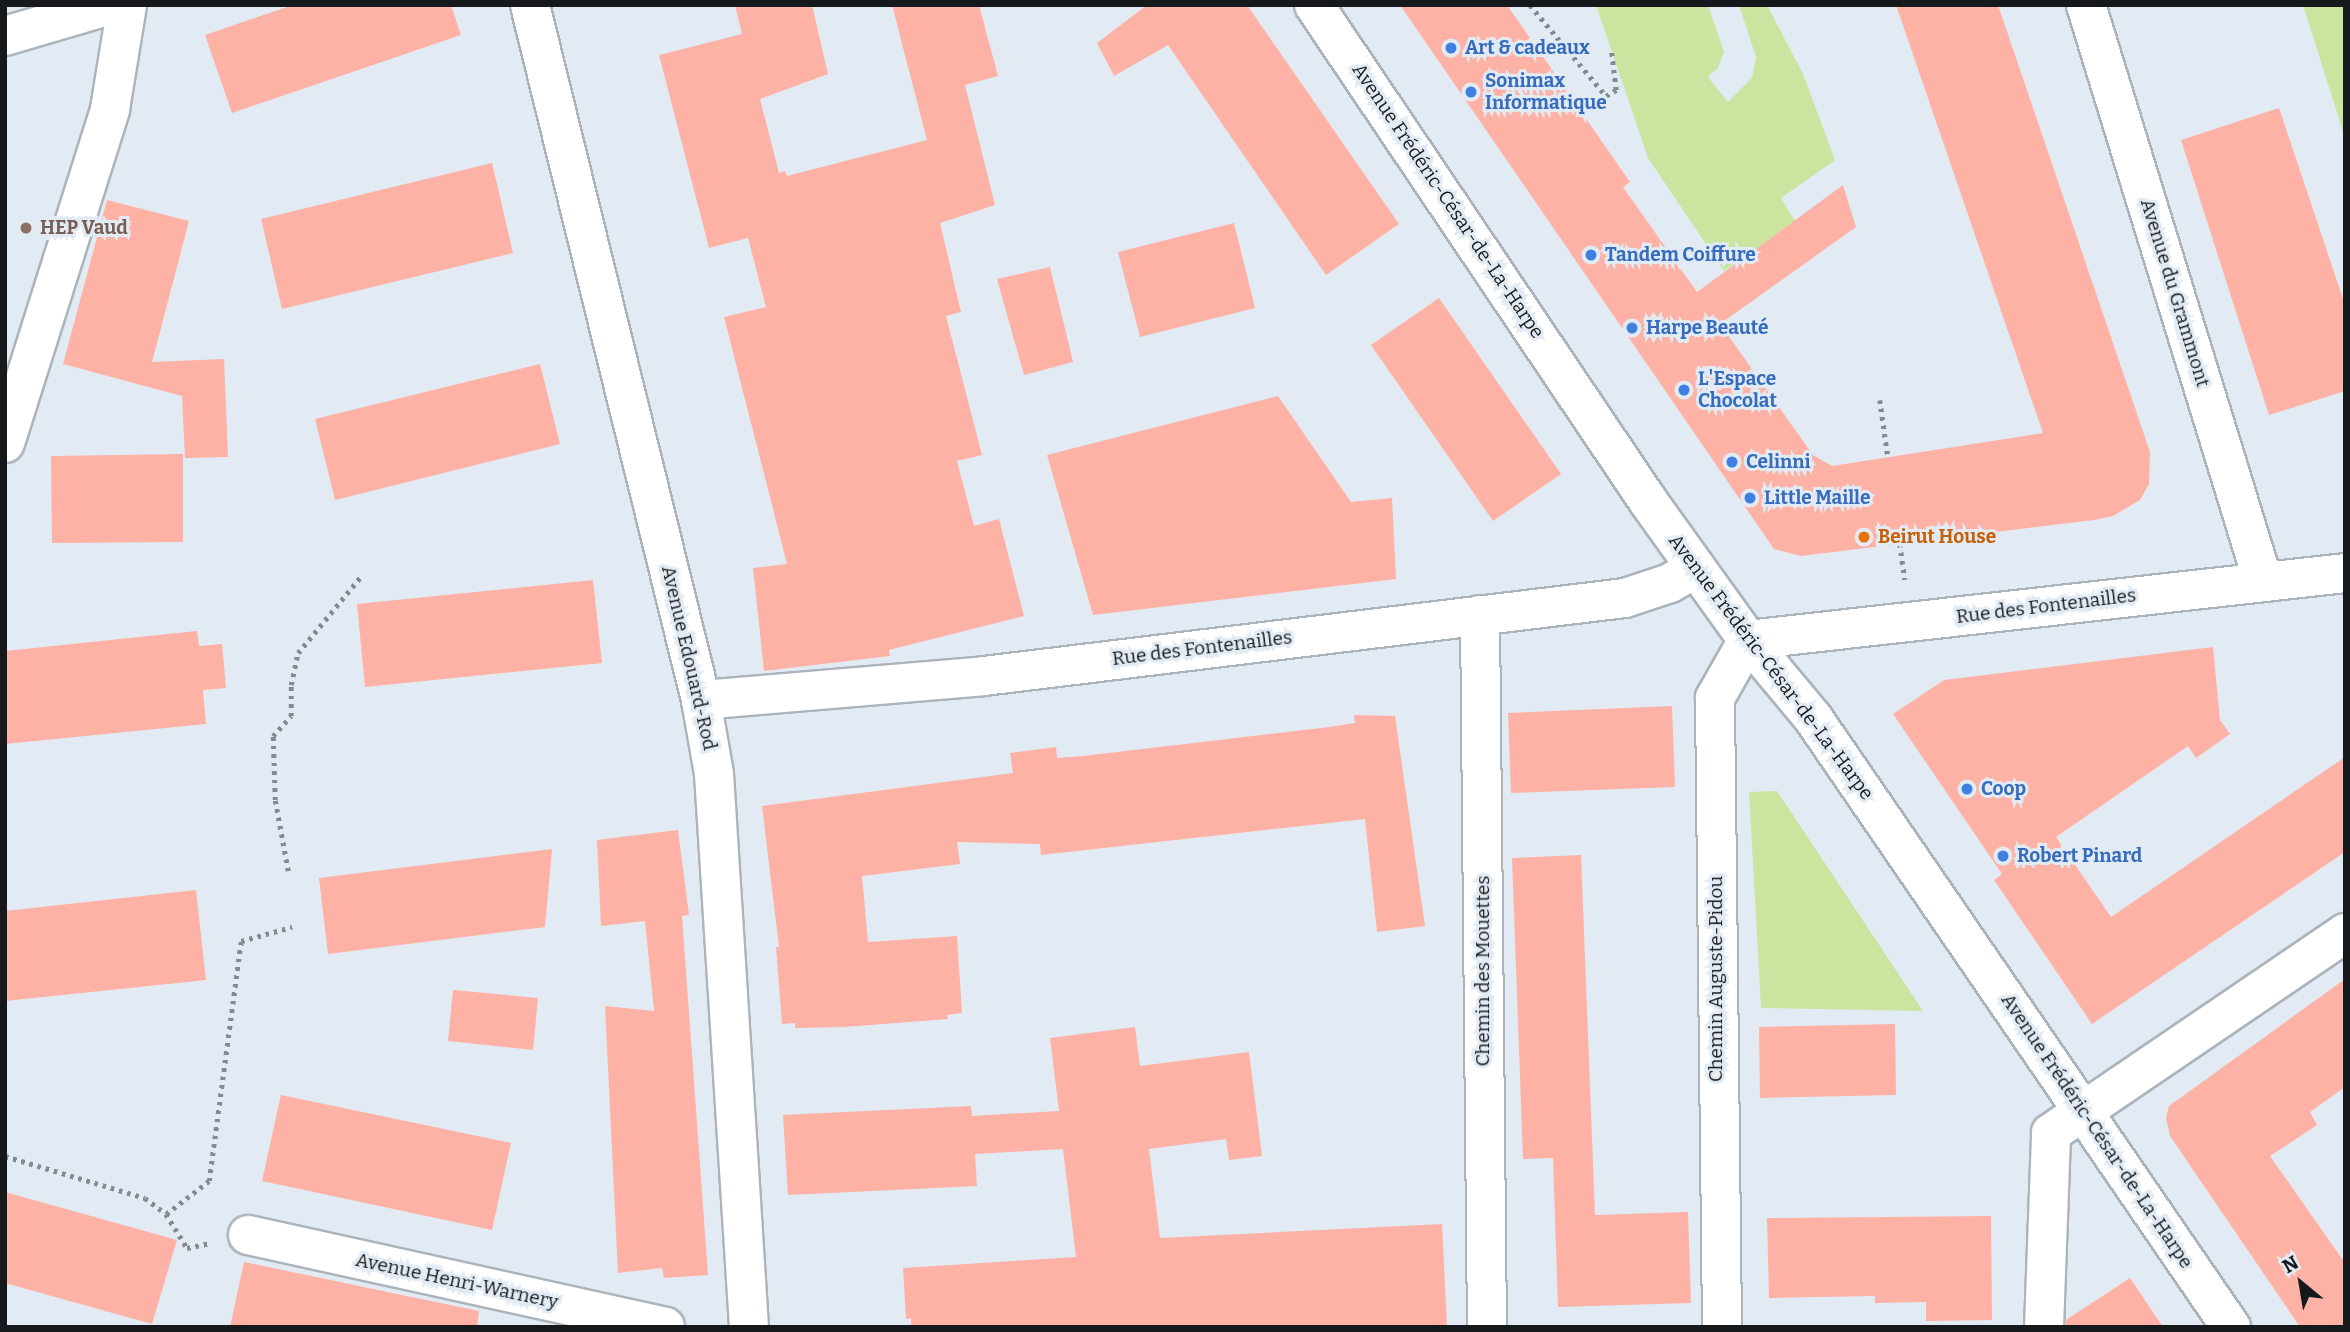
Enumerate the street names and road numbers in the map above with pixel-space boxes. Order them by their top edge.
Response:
street label: Avenue Frédéric-César-de-La-Harpe [1347,59,1549,343]
street label: Avenue du Grammont [2135,196,2215,390]
street label: Avenue Frédéric-César-de-La-Harpe [1664,530,1878,804]
street label: Avenue Edouard-Rod [657,564,721,752]
street label: Rue des Fontenailles [1955,584,2137,628]
street label: Rue des Fontenailles [1111,626,1293,670]
street label: Chemin des Mouettes [1472,876,1494,1066]
street label: Chemin Auguste-Pidou [1705,876,1727,1082]
street label: Avenue Frédéric-César-de-La-Harpe [1996,989,2198,1273]
street label: Avenue Henri-Warnery [354,1248,560,1314]

